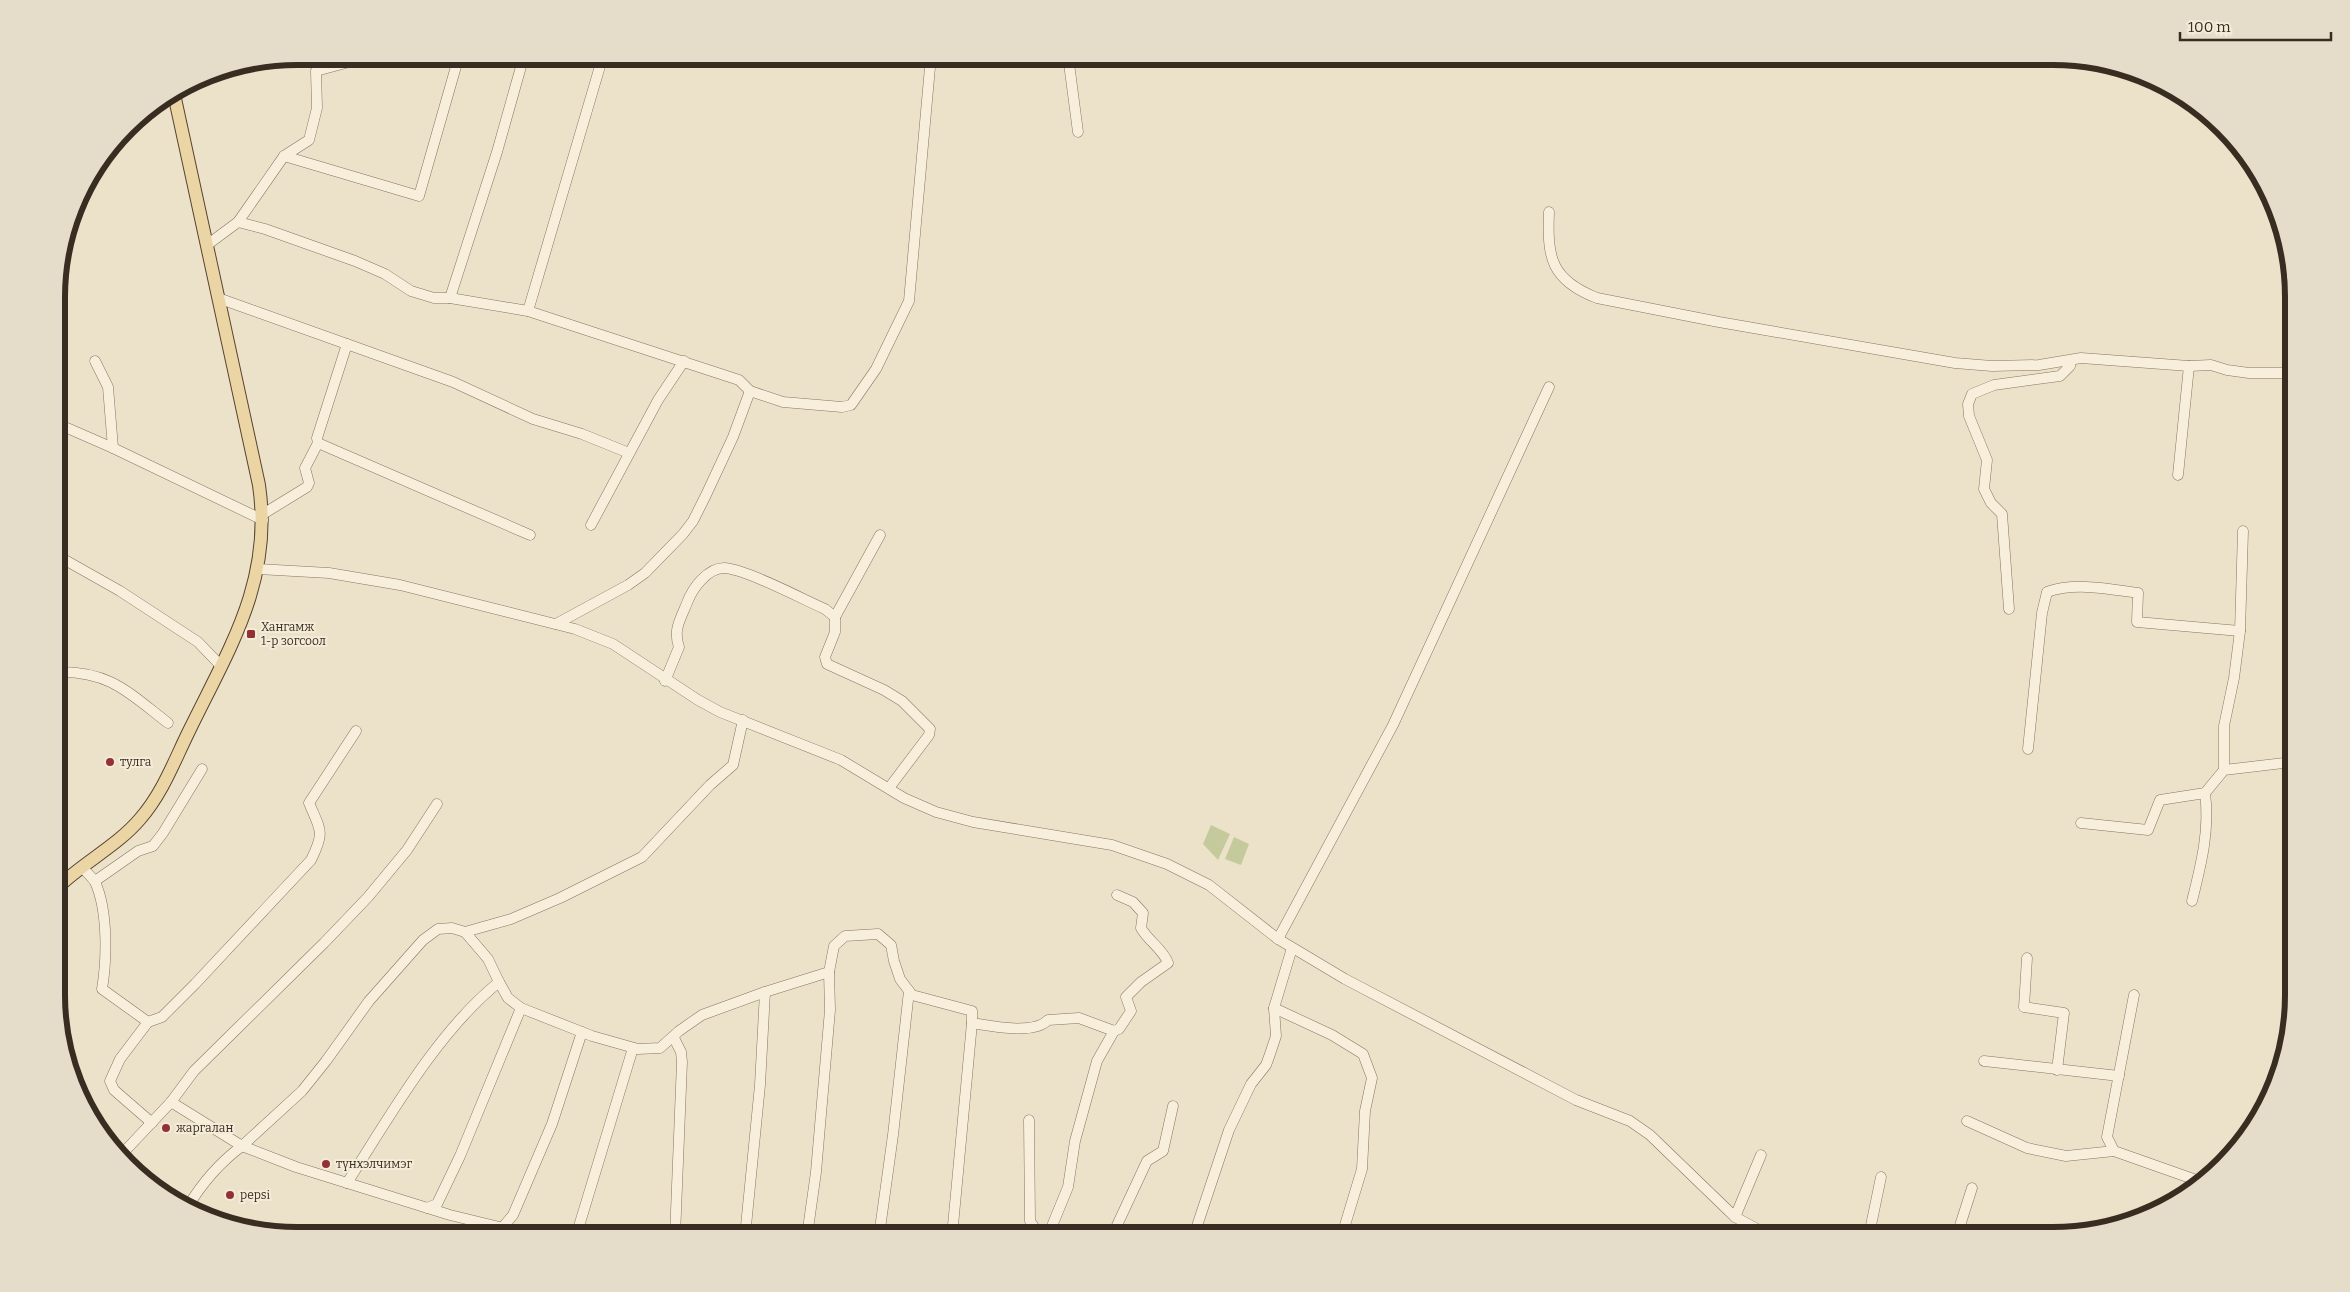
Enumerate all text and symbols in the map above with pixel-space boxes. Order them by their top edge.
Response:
scale bar [2180,10,2331,42]
text: 100 m [2188,18,2231,36]
place label: Хангамж 1-р зогсоол [261,620,326,648]
marker: Хангамж 1-р зогсоол [245,628,257,640]
place label: тулга [120,755,152,769]
marker: тулга [104,756,116,768]
place label: жаргалан [176,1121,233,1135]
marker: жаргалан [160,1122,172,1134]
place label: түнхэлчимэг [336,1157,413,1171]
marker: түнхэлчимэг [320,1158,332,1170]
place label: pepsi [240,1188,271,1202]
marker: pepsi [224,1189,236,1201]

